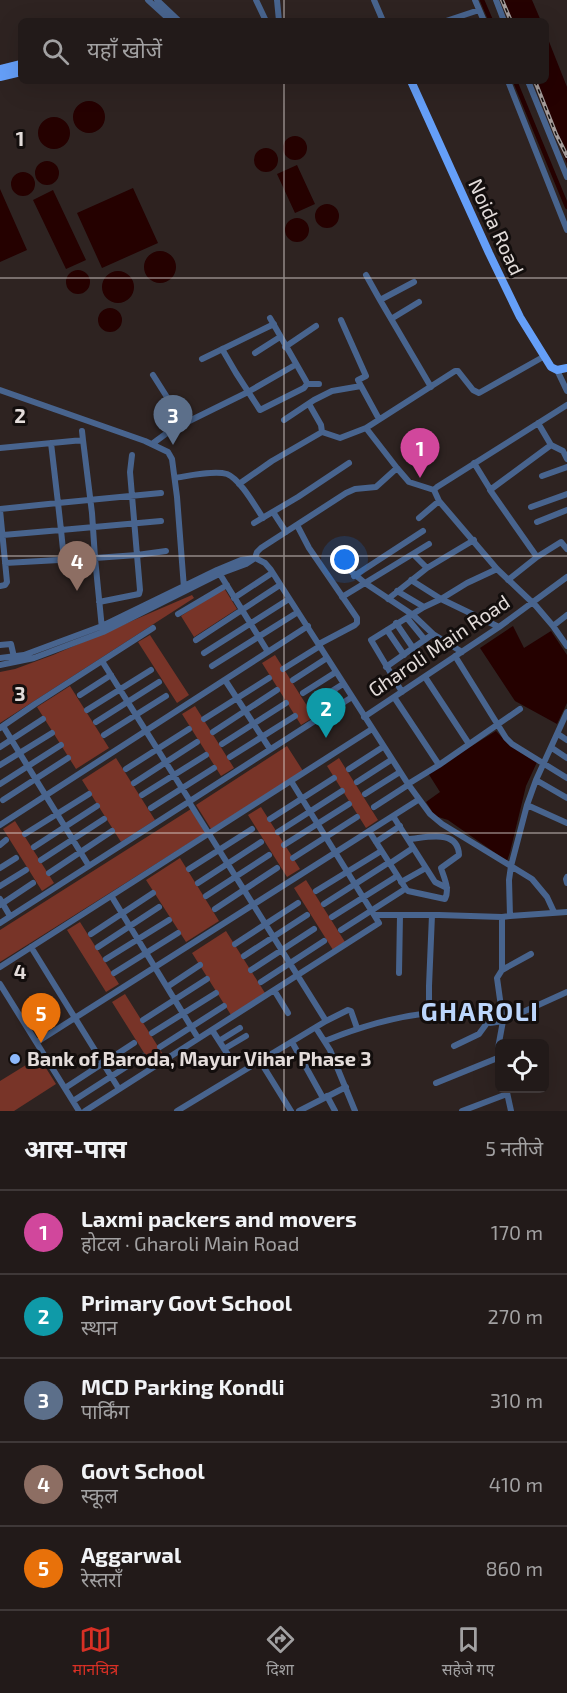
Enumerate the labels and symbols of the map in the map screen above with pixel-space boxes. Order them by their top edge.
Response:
text: 1 [16,126,24,150]
street label: Noida Road [464,175,530,279]
pin: 3 [154,396,192,445]
text: 2 [14,403,26,427]
pin: 1 [400,428,440,478]
pin: 4 [58,542,97,591]
your location [330,545,359,574]
street label: Gharoli Main Road [363,589,514,701]
text: 3 [14,681,26,705]
pin: 2 [306,688,346,738]
text: 4 [14,959,27,983]
pin: 5 [22,994,60,1043]
district label: GHAROLI [421,995,539,1026]
place label: Bank of Baroda, Mayur Vihar Phase 3 [27,1046,372,1071]
marker: Bank of Baroda, Mayur Vihar Phase 3 [8,1052,22,1066]

